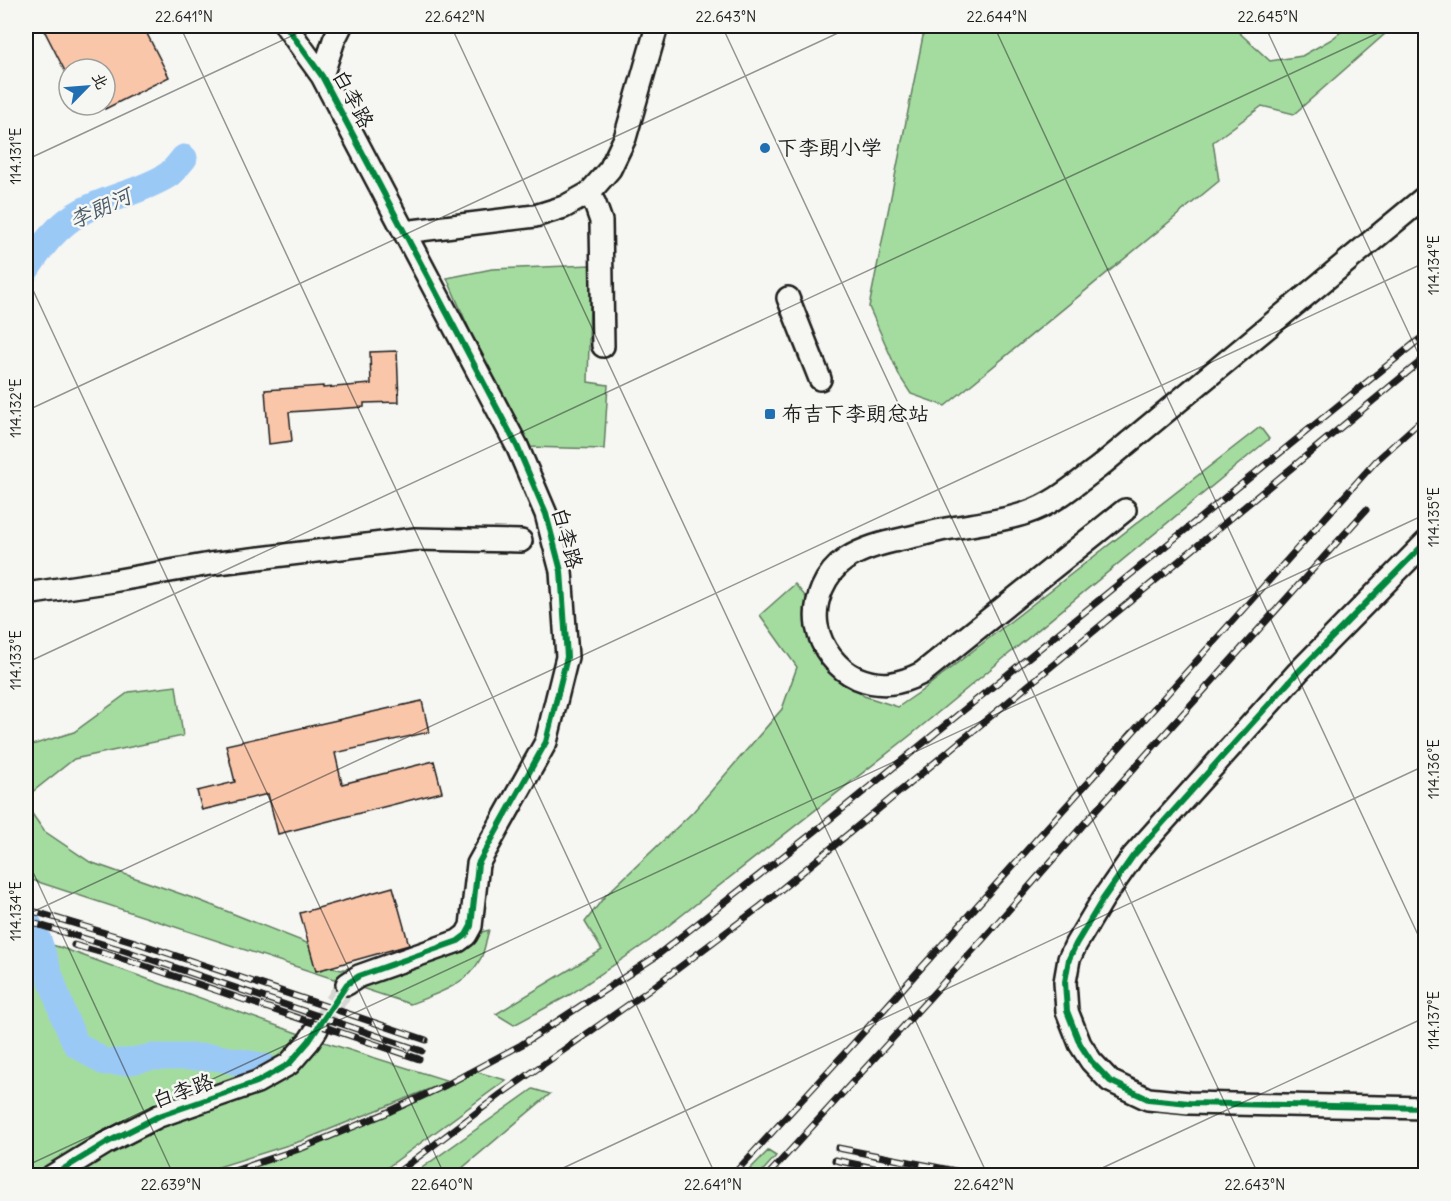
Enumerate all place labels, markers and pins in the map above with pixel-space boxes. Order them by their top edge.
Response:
place label: 下李朗小学 [777,134,882,161]
marker: 下李朗小学 [758,141,772,155]
place label: 布吉下李朗总站 [782,400,929,427]
marker: 布吉下李朗总站 [763,407,777,421]

